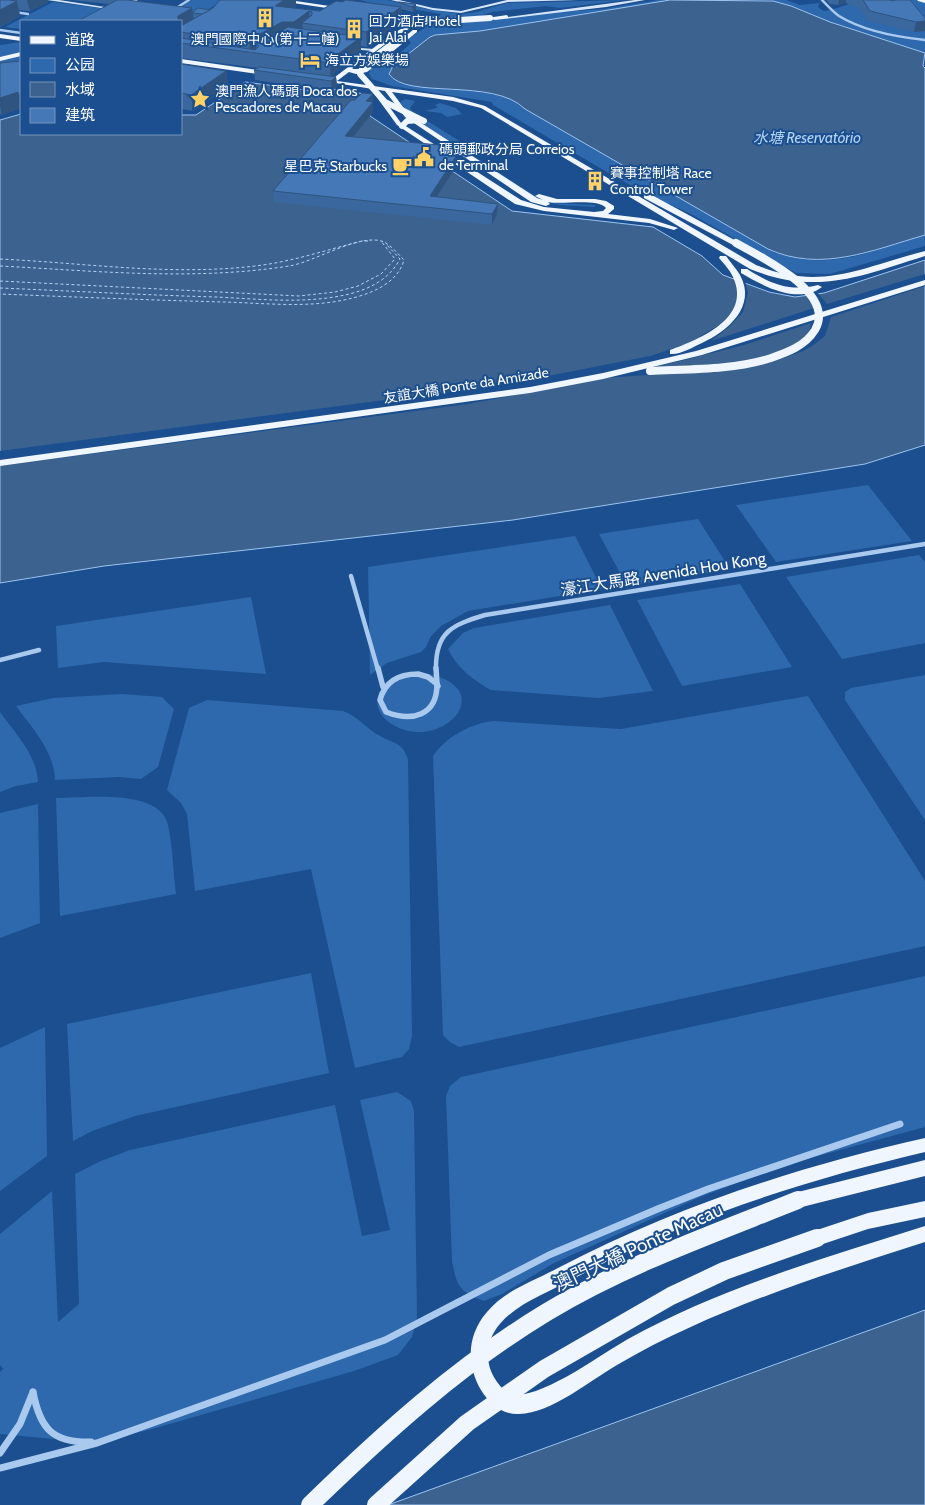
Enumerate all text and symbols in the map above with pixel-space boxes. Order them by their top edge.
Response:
building icon: 澳門國際中心(第十二幢) [254,7,276,29]
place label: 回力酒店 Hotel Jai Alai [368,12,461,46]
building icon: 回力酒店 Hotel Jai Alai [343,18,365,40]
legend [20,20,182,135]
place label: 澳門國際中心(第十二幢) [191,30,339,48]
text: 道路 [65,31,95,49]
hotel icon: 海立方娛樂場 [299,49,321,71]
place label: 海立方娛樂場 [325,51,409,69]
text: 公园 [65,56,95,74]
text: 水域 [65,81,95,99]
place label: 澳門漁人碼頭 Doca dos Pescadores de Macau [215,82,358,116]
place icon: 澳門漁人碼頭 Doca dos Pescadores de Macau [189,88,211,110]
text: 建筑 [65,106,95,124]
water label: 水塘 Reservatório [753,129,861,147]
place label: 碼頭郵政分局 Correios de Terminal [439,140,575,174]
public building icon: 碼頭郵政分局 Correios de Terminal [413,146,435,168]
cafe icon: 星巴克 Starbucks [391,155,413,177]
place label: 星巴克 Starbucks [284,157,387,175]
place label: 賽事控制塔 Race Control Tower [610,164,712,198]
building icon: 賽事控制塔 Race Control Tower [584,170,606,192]
street label: 友誼大橋 Ponte da Amizade [382,363,550,407]
street label: 濠江大馬路 Avenida Hou Kong [559,548,768,600]
street label: 澳門大橋 Ponte Macau [550,1198,726,1296]

